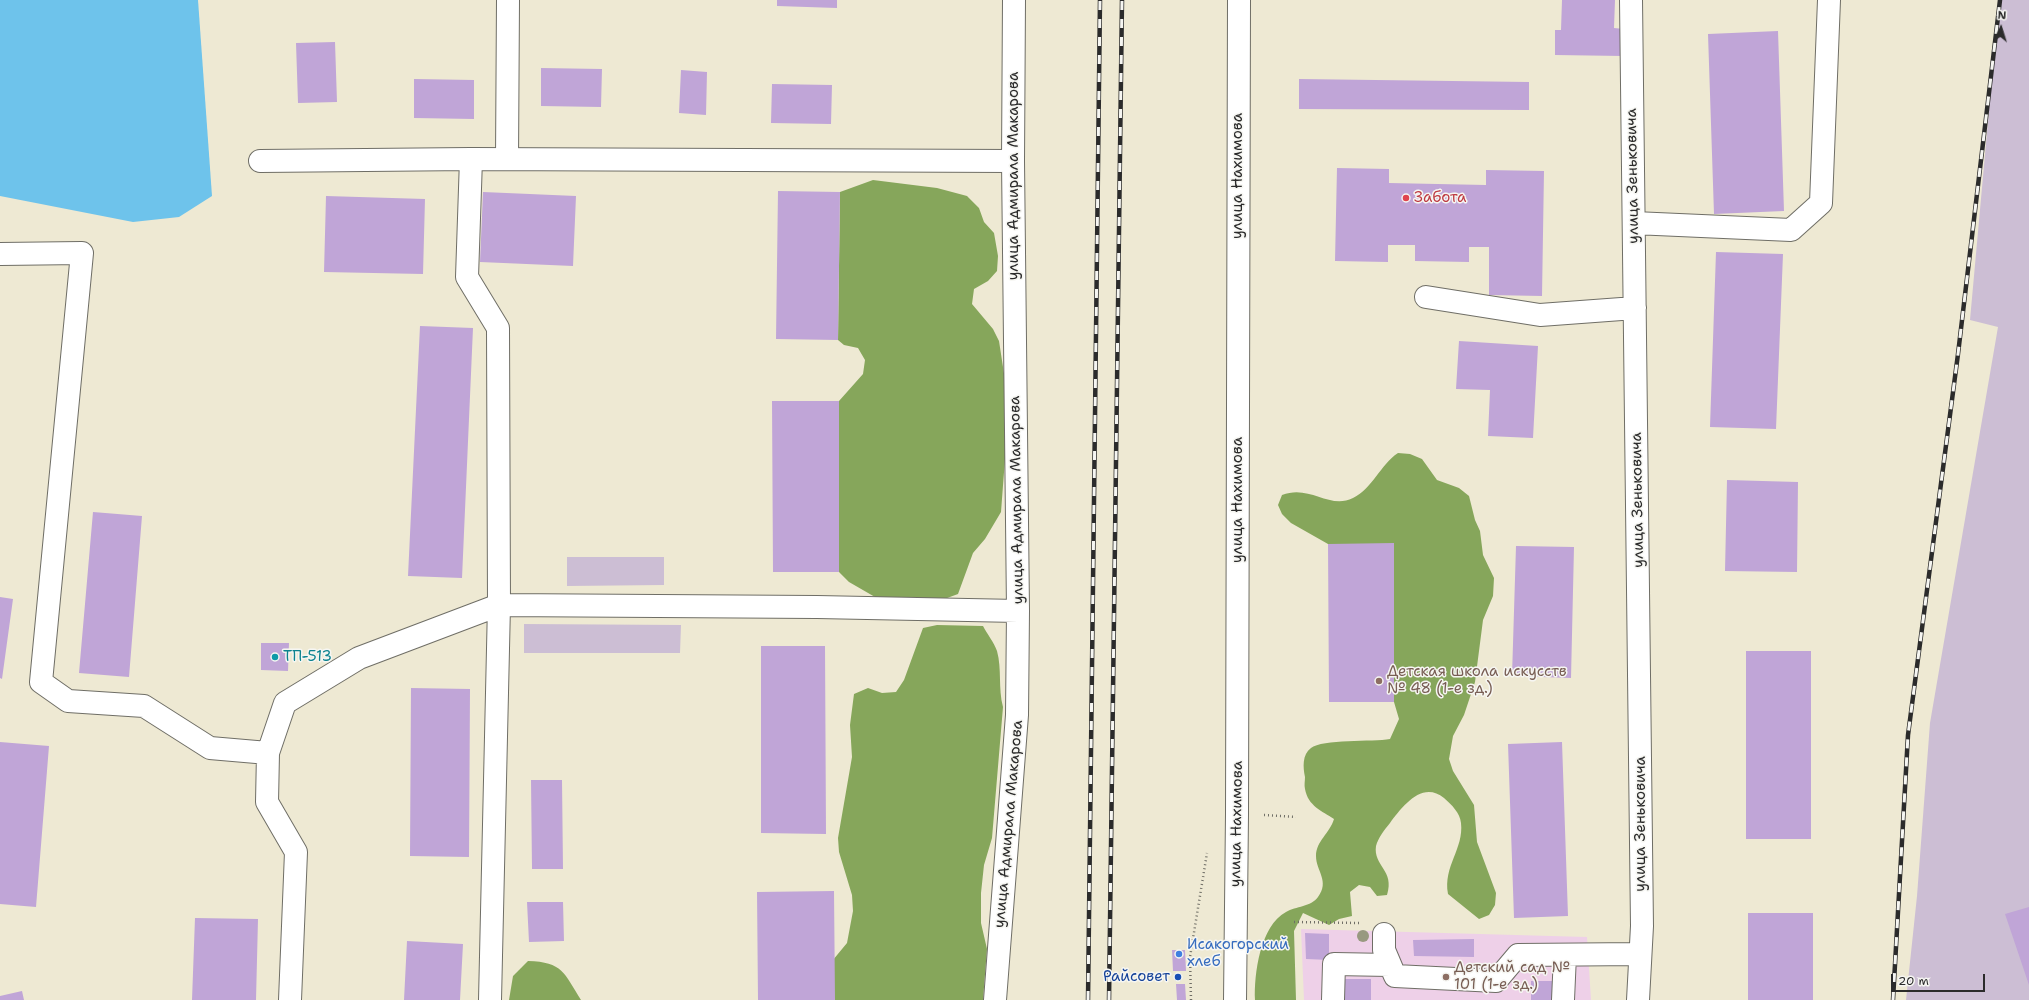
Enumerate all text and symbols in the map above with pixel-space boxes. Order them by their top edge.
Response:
north arrow [1981,8,2021,48]
text: N [1997,8,2007,23]
street label: улица Адмирала Макарова [1005,72,1023,280]
street label: улица Зеньковича [1623,108,1643,244]
street label: улица Нахимова [1229,113,1247,239]
place label: Забота [1414,189,1466,207]
marker: Забота [1401,193,1411,203]
street label: улица Адмирала Макарова [1006,396,1028,604]
street label: улица Зеньковича [1628,432,1648,568]
street label: улица Нахимова [1229,437,1247,563]
place label: ТП-513 [283,648,332,666]
marker: ТП-513 [270,652,280,662]
place label: Детская школа искусств № 48 (1-е зд.) [1387,663,1567,698]
marker: Детская школа искусств № 48 (1-е зд.) [1374,676,1384,686]
street label: улица Адмирала Макарова [991,719,1027,929]
street label: улица Зеньковича [1632,756,1650,892]
street label: улица Нахимова [1227,761,1247,887]
place label: Исакогорский хлеб [1187,936,1289,971]
marker: Исакогорский хлеб [1174,949,1184,959]
place label: Детский сад № 101 (1-е зд.) [1454,959,1570,994]
scale bar [1893,966,1987,992]
place label: Райсовет [1103,968,1170,986]
marker: Райсовет [1173,972,1183,982]
marker: Детский сад № 101 (1-е зд.) [1441,972,1451,982]
text: 20 m [1898,973,1929,989]

